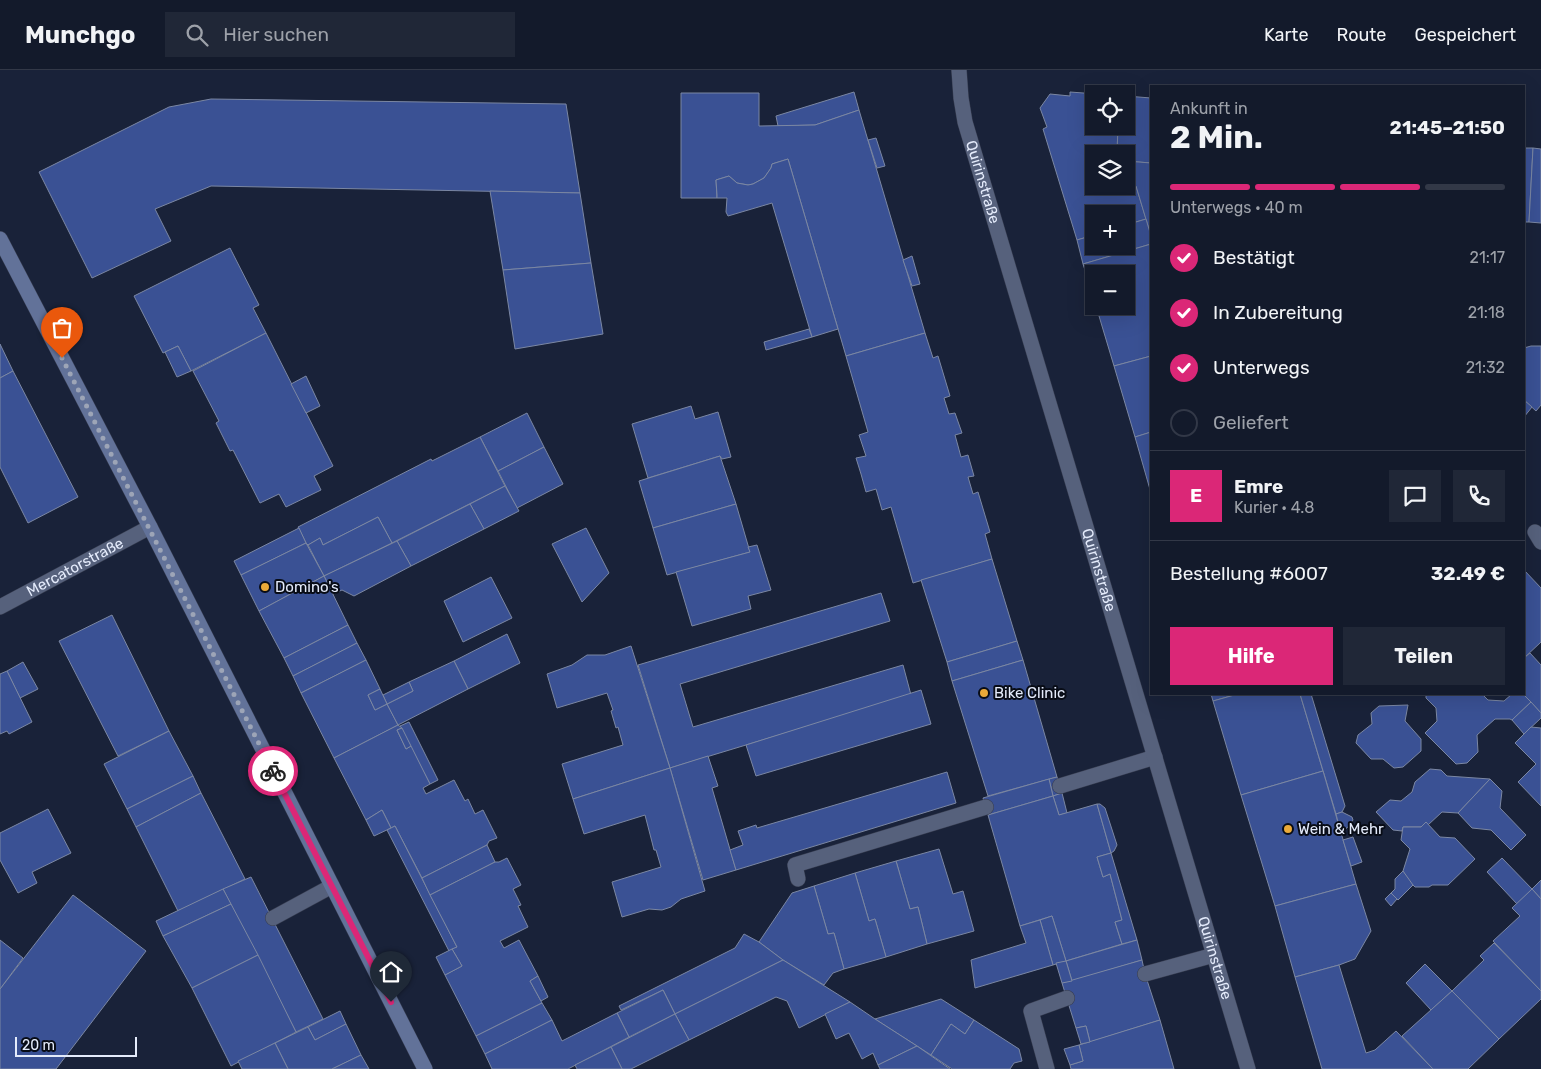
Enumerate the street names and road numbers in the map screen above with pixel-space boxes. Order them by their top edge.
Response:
street label: Quirinstraße [962,138,1004,226]
street label: Quirinstraße [1078,526,1120,614]
street label: Mercatorstraße [23,534,127,600]
street label: Quirinstraße [1194,914,1236,1002]

